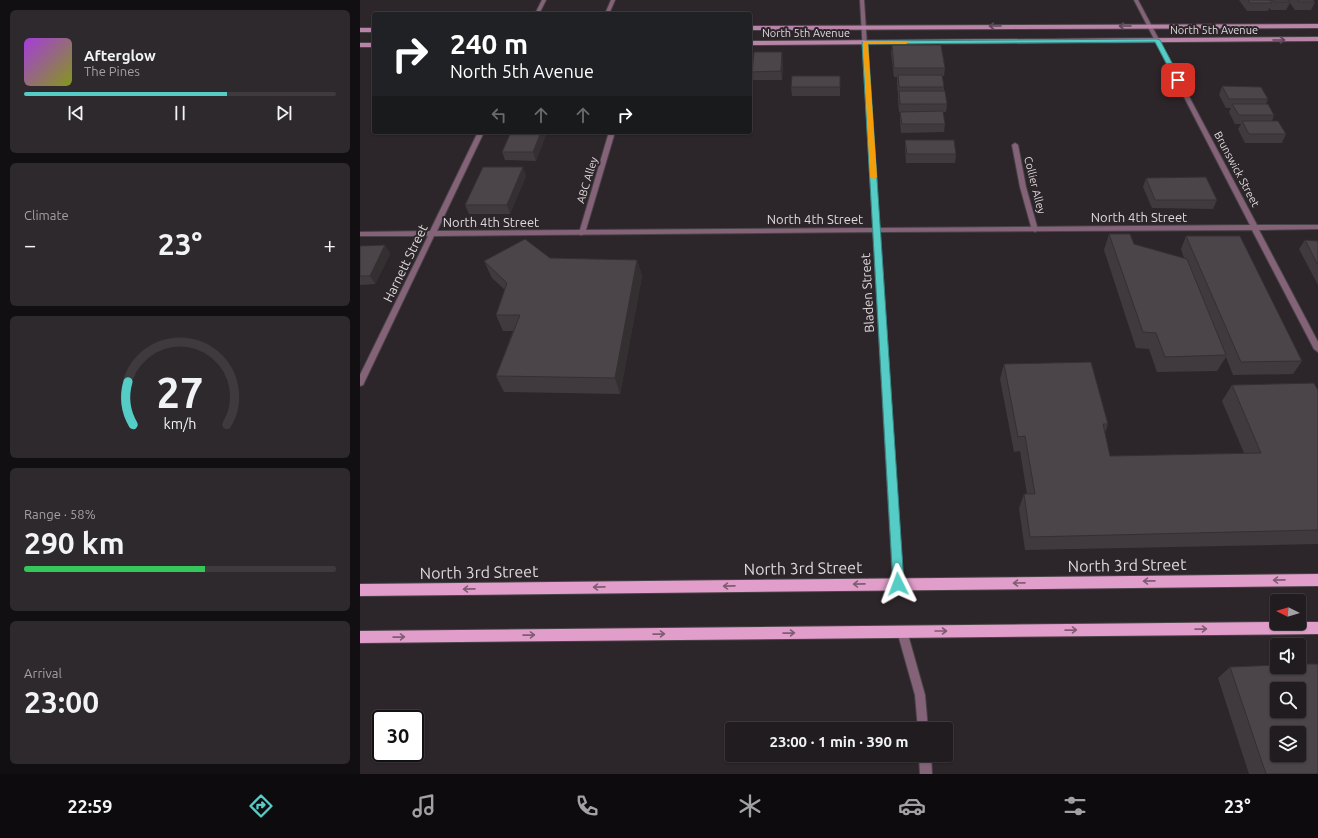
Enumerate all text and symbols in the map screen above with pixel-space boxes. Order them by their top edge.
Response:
one-way arrow [989,22,1002,30]
one-way arrow [1119,22,1132,30]
street label: North 5th Avenue [1170,24,1258,36]
street label: North 5th Avenue [762,27,850,39]
icon: right [384,28,436,80]
text: 240 m [450,28,528,59]
one-way arrow [1272,36,1285,43]
text: Afterglow [84,47,156,64]
text: North 5th Avenue [450,61,594,81]
pin [1161,63,1195,97]
text: The Pines [84,64,140,78]
icon: arrive [1167,69,1189,91]
icon: previous [65,102,87,124]
icon: pause [169,102,191,124]
icon: next [273,102,295,124]
icon: left [488,104,510,126]
icon: ahead [530,104,552,126]
icon: ahead [572,104,594,126]
icon: right [614,104,636,126]
street label: Brunswick Street [1212,129,1262,209]
street label: ABC Alley [574,155,600,205]
street label: Collier Alley [1022,155,1048,216]
text: Climate [24,208,69,222]
street label: North 4th Street [1091,210,1187,224]
street label: North 4th Street [767,212,863,226]
street label: North 4th Street [443,215,539,229]
street label: Harnett Street [380,222,430,304]
text: 23° [158,227,202,261]
text: − [24,232,36,257]
text: + [324,232,336,257]
street label: Bladen Street [858,253,876,333]
text: 27 [157,369,203,416]
text: km/h [164,416,196,432]
text: Range · 58% [24,507,96,521]
text: 290 km [24,526,125,560]
street label: North 3rd Street [1067,555,1187,575]
street label: North 3rd Street [743,558,863,578]
street label: North 3rd Street [419,562,539,582]
position arrow [877,563,919,605]
one-way arrow [1273,576,1286,584]
one-way arrow [1143,577,1156,585]
one-way arrow [1013,579,1026,587]
one-way arrow [853,581,866,588]
one-way arrow [723,582,736,590]
one-way arrow [593,583,606,591]
one-way arrow [463,585,476,593]
north arrow [1270,594,1306,630]
map controls [1270,594,1306,762]
one-way arrow [1194,625,1207,633]
one-way arrow [1064,626,1077,634]
one-way arrow [934,627,947,635]
one-way arrow [782,629,795,636]
one-way arrow [652,630,665,638]
one-way arrow [522,631,535,639]
one-way arrow [392,633,405,641]
button: sound [1270,638,1306,674]
text: Arrival [24,666,62,680]
button: search [1270,682,1306,718]
text: 23:00 [24,685,99,719]
speed limit sign: 30 [372,710,424,762]
button: layers [1270,726,1306,762]
text: 23:00 · 1 min · 390 m [770,733,908,750]
icon: directions [247,792,275,820]
icon: music [410,792,438,820]
icon: phone [573,792,601,820]
icon: climate [736,792,764,820]
icon: car [898,792,926,820]
icon: filters [1061,792,1089,820]
text: 22:59 [67,796,112,816]
text: 23° [1224,796,1251,816]

